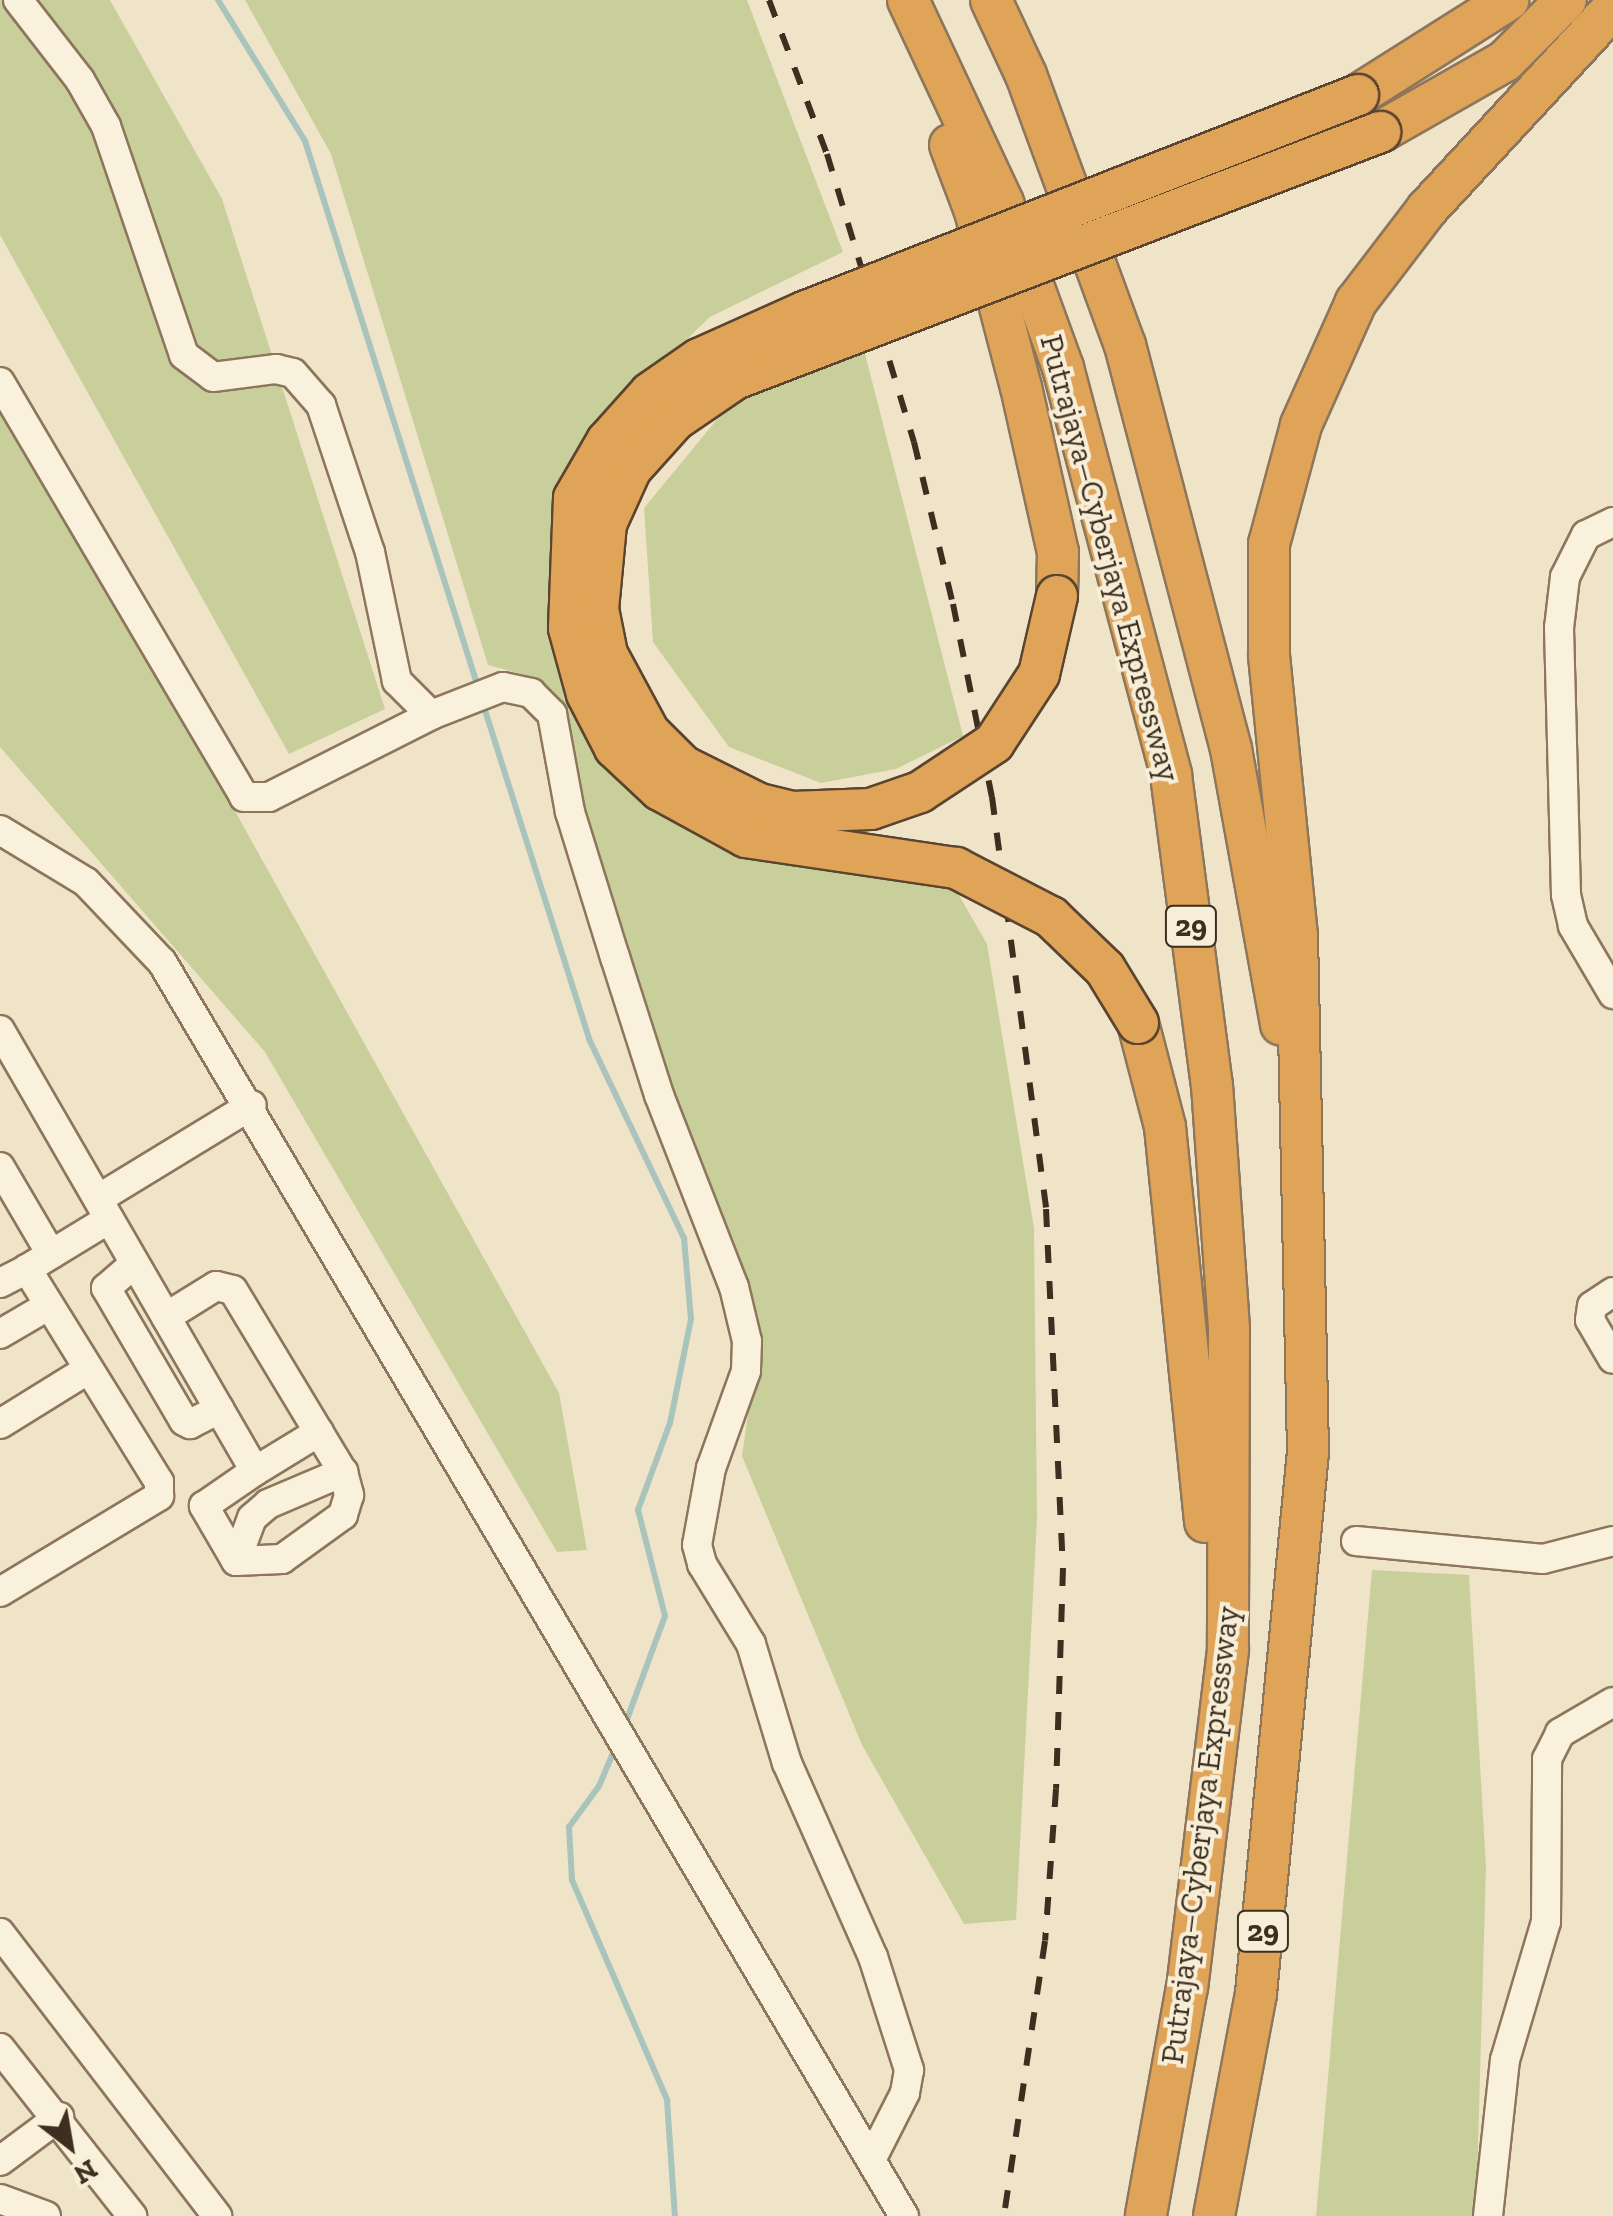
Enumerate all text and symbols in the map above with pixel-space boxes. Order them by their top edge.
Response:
street label: Putrajaya–Cyberjaya Expressway [1032,330,1188,786]
road number: 29 [1164,901,1218,951]
street label: Putrajaya–Cyberjaya Expressway [1153,1604,1247,2066]
road number: 29 [1236,1906,1290,1956]
north arrow [20,2096,120,2196]
text: N [68,2153,103,2192]

